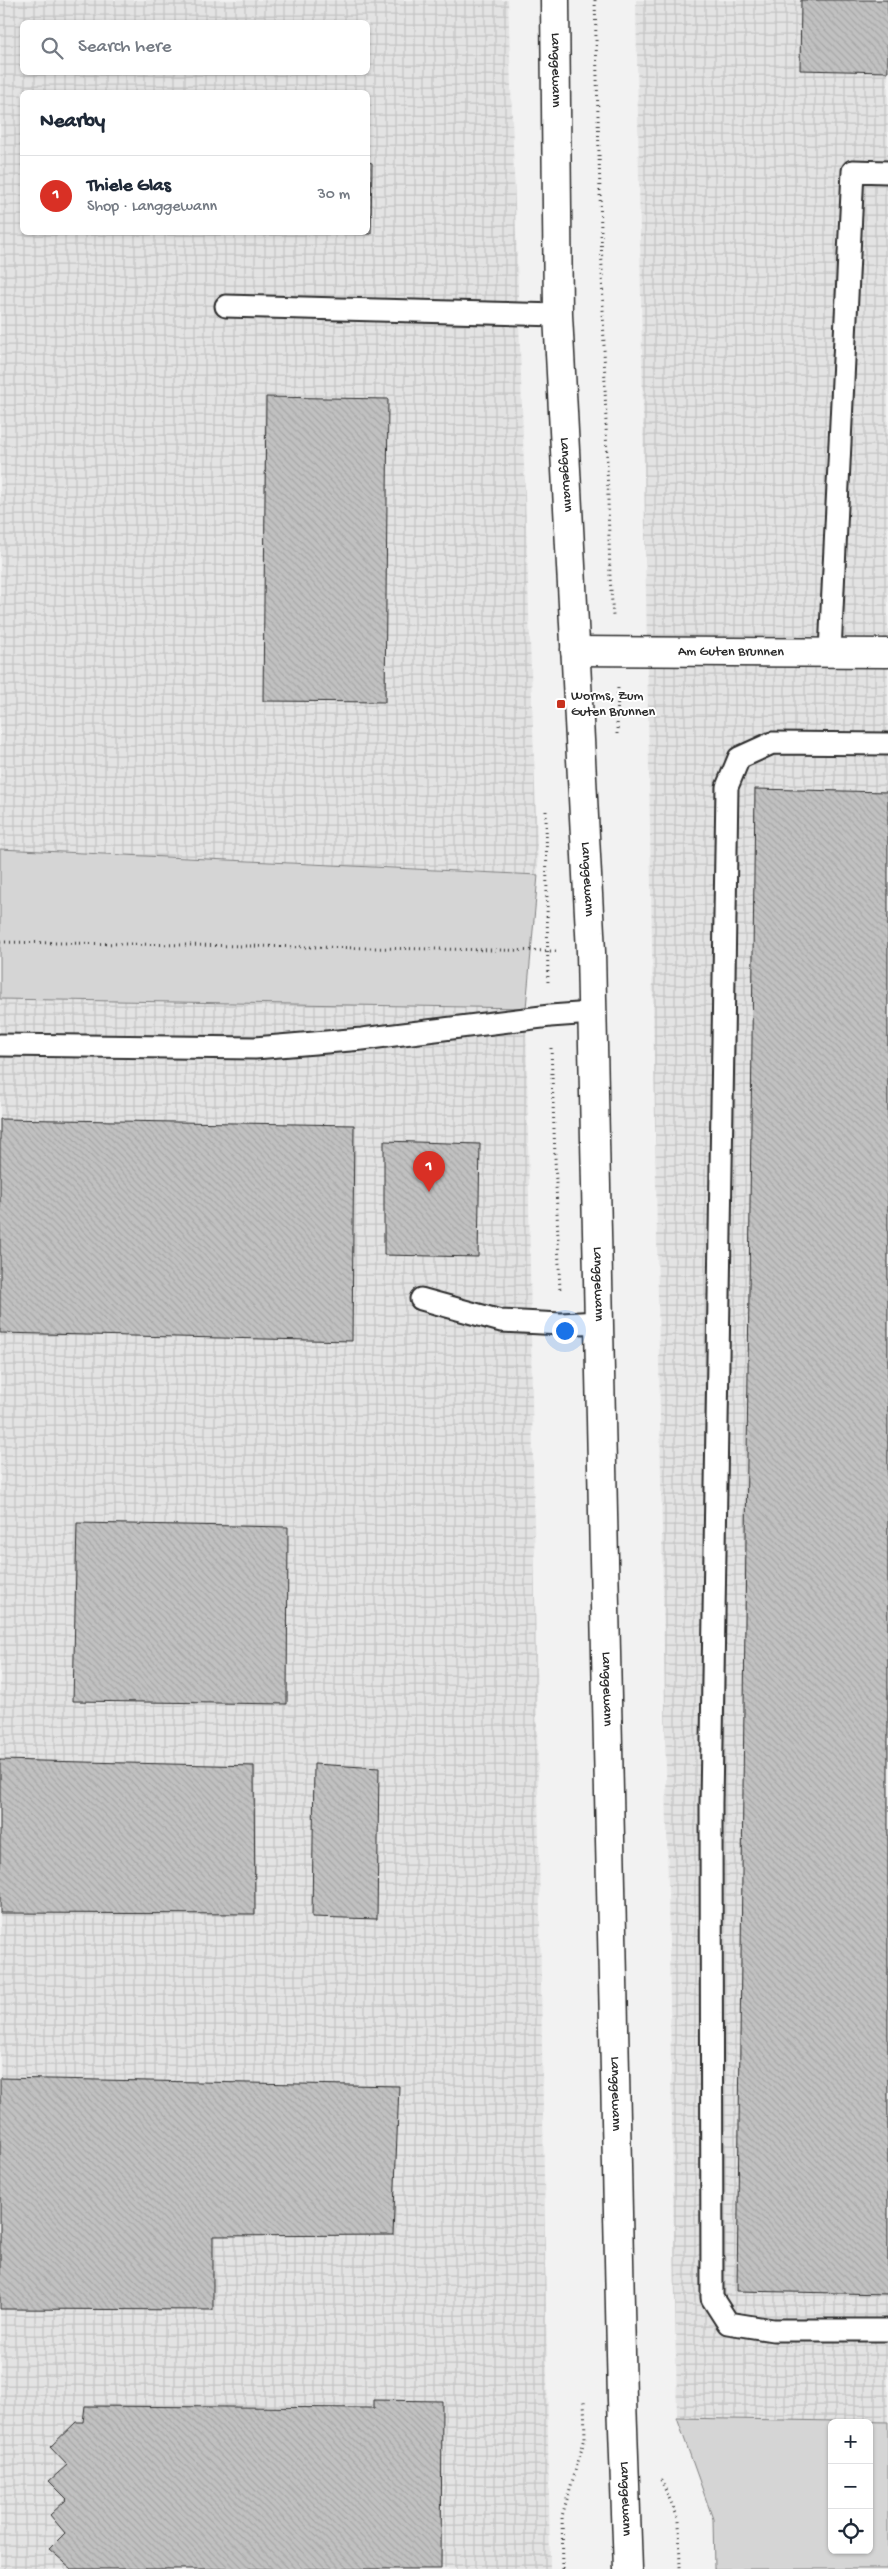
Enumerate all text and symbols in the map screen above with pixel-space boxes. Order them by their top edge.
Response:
search box [20,20,370,75]
street label: Langgewann [547,33,565,108]
icon: search [38,34,66,62]
text: Search here [78,36,172,59]
text: Nearby [40,110,105,135]
text: Thiele Glas [87,175,171,198]
text: 1 [53,186,59,205]
text: 30 m [317,186,350,205]
text: Shop · Langgewann [87,198,217,217]
street label: Langgewann [556,437,577,513]
street label: Am Guten Brunnen [678,643,784,661]
place label: Worms, Zum Guten Brunnen [571,688,656,721]
marker: Worms, Zum Guten Brunnen [555,698,567,710]
street label: Langgewann [577,841,598,917]
pin: 1 [413,1151,445,1192]
street label: Langgewann [589,1247,607,1322]
your location [552,1318,578,1344]
street label: Langgewann [597,1651,616,1727]
street label: Langgewann [606,2056,625,2132]
map controls [828,2419,873,2554]
button: + [828,2419,873,2464]
street label: Langgewann [616,2461,635,2537]
button: − [828,2464,873,2509]
button: locate [828,2509,873,2554]

